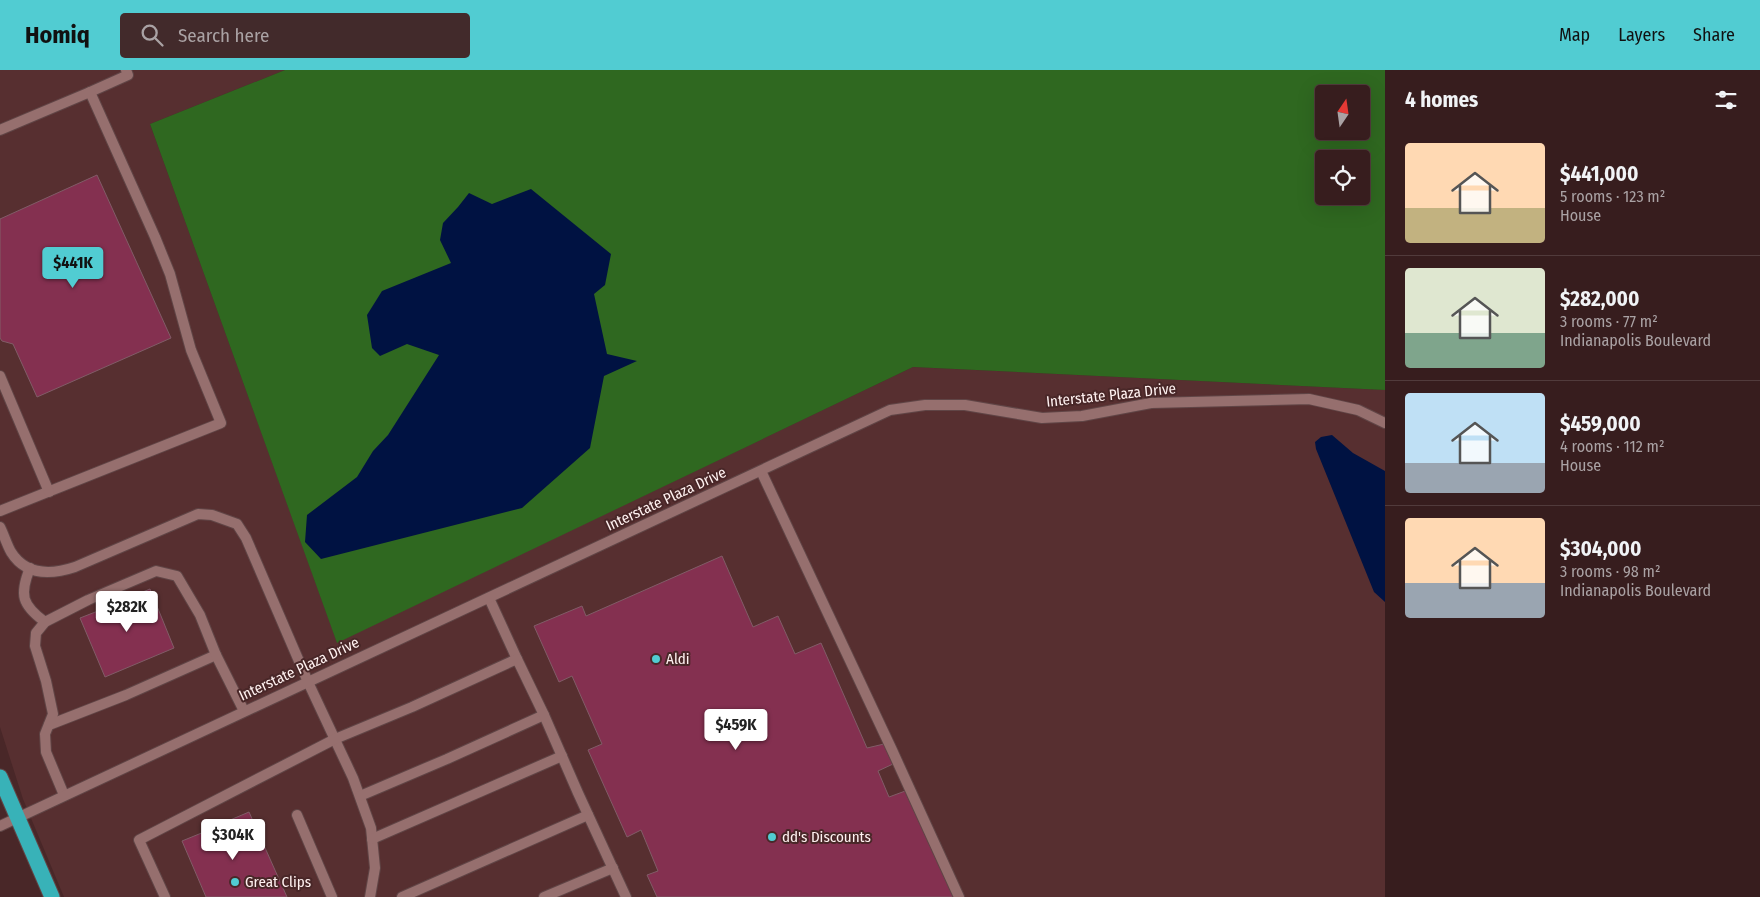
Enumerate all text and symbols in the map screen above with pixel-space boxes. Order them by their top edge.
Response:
search box [120,13,470,58]
text: Homiq [25,21,90,49]
icon: search [138,21,166,49]
text: Search here [178,24,269,47]
text: Map [1559,24,1590,46]
text: Layers [1618,24,1665,46]
text: Share [1693,24,1735,46]
north arrow [1315,85,1370,140]
map controls [1315,85,1370,205]
icon: filters [1712,86,1740,114]
text: 4 homes [1405,87,1478,113]
button: locate [1315,150,1370,205]
text: $441,000 [1560,161,1638,187]
icon: home [1445,163,1505,223]
text: 5 rooms · 123 m² [1560,187,1665,206]
text: House [1560,206,1601,225]
pin: $441K [38,246,108,289]
text: $441K [53,253,93,272]
text: $282,000 [1560,286,1640,312]
icon: home [1445,288,1505,348]
text: 3 rooms · 77 m² [1560,312,1658,331]
text: Indianapolis Boulevard [1560,331,1711,350]
street label: Interstate Plaza Drive [1045,379,1177,411]
text: $459,000 [1560,411,1641,437]
icon: home [1445,413,1505,473]
text: 4 rooms · 112 m² [1560,437,1665,456]
text: House [1560,456,1601,475]
street label: Interstate Plaza Drive [603,463,729,535]
text: $304,000 [1560,536,1642,562]
icon: home [1445,538,1505,598]
text: 3 rooms · 98 m² [1560,562,1661,581]
text: Indianapolis Boulevard [1560,581,1711,600]
pin: $282K [92,590,162,633]
text: $282K [107,597,147,616]
street label: Interstate Plaza Drive [236,633,362,705]
place label: Aldi [666,650,690,668]
marker: Aldi [650,653,662,665]
pin: $459K [701,708,771,751]
text: $459K [715,715,757,734]
pin: $304K [198,818,268,861]
text: $304K [212,825,254,844]
place label: dd's Discounts [782,828,871,846]
marker: dd's Discounts [766,831,778,843]
place label: Great Clips [245,873,311,891]
marker: Great Clips [229,876,241,888]

